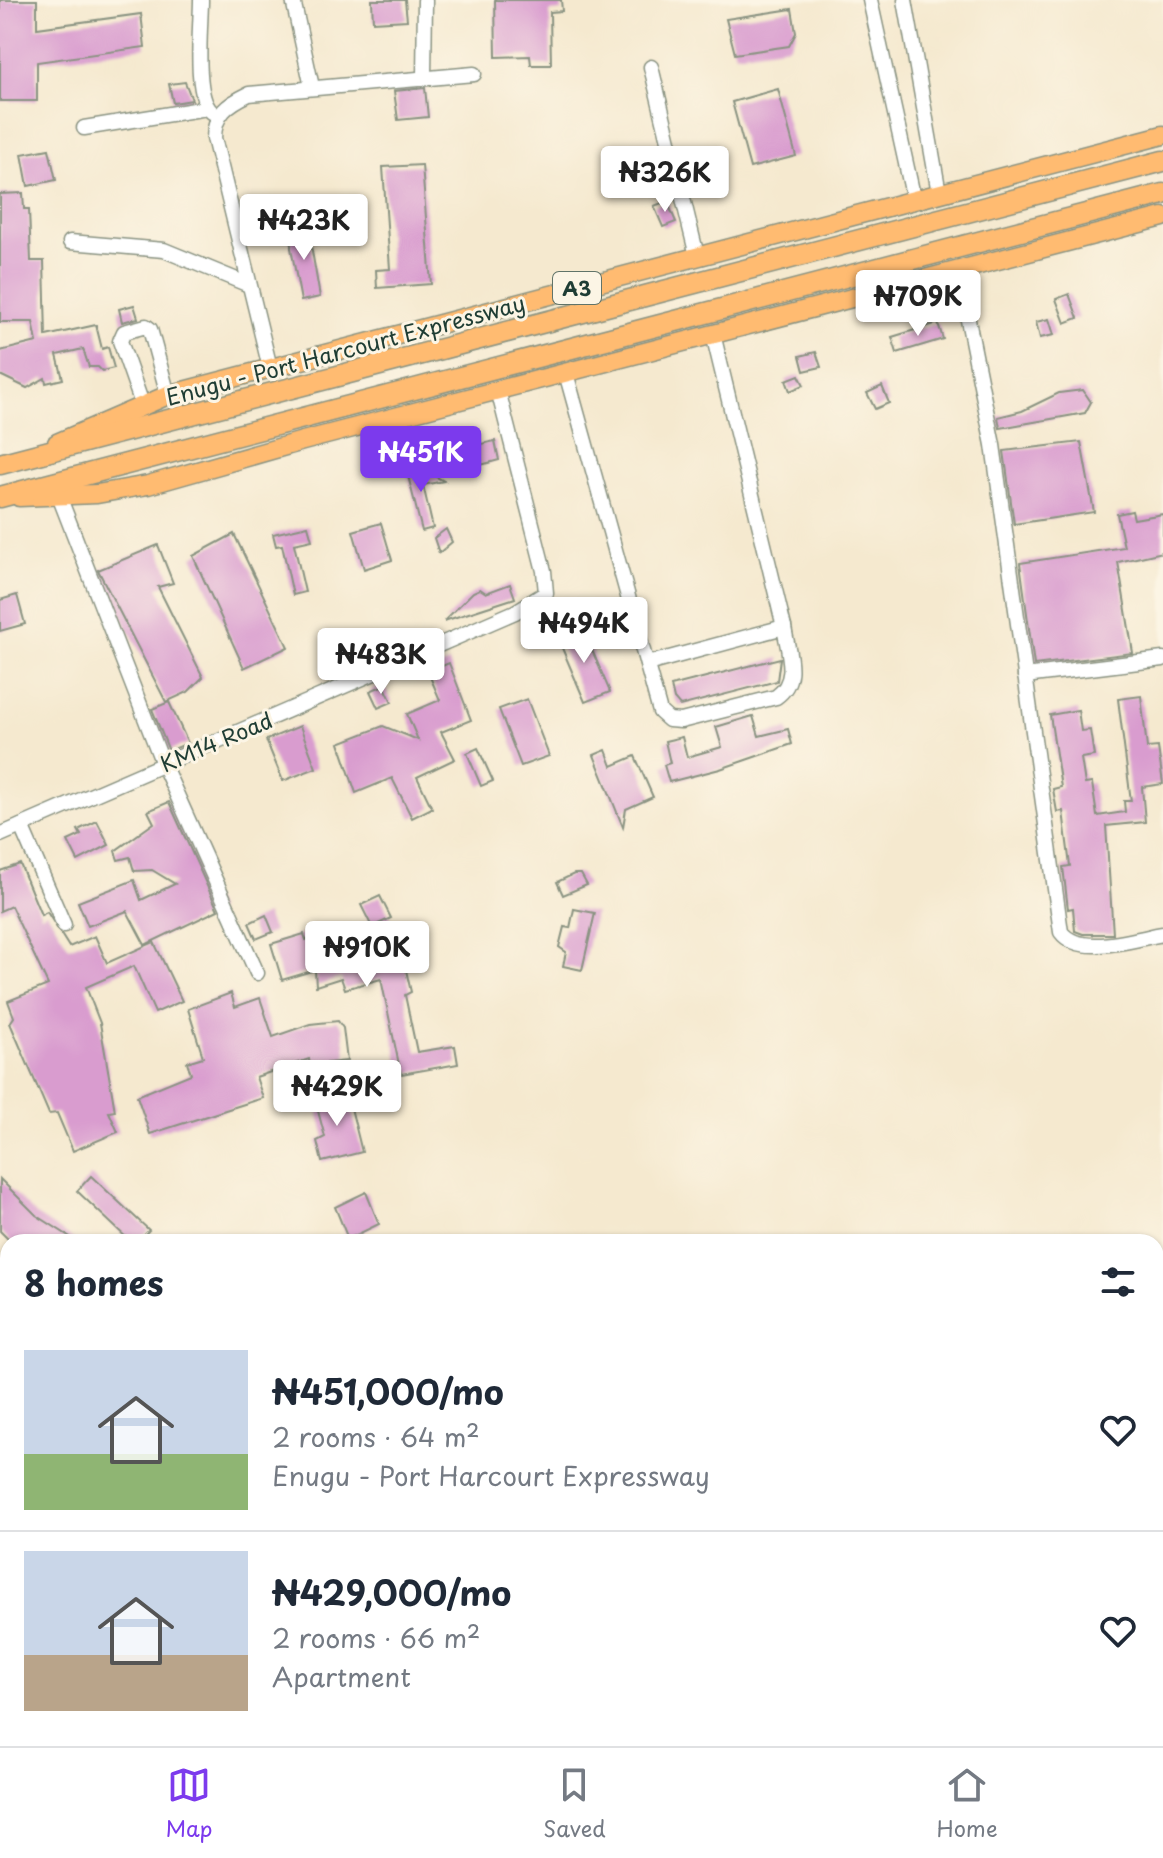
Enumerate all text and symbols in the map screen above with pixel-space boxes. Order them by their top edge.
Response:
pin: ₦326K [609,146,721,214]
text: ₦326K [619,152,711,191]
pin: ₦423K [248,194,360,262]
text: ₦423K [258,200,350,239]
pin: ₦709K [862,270,974,338]
road number: A3 [553,272,601,304]
text: ₦709K [874,276,962,315]
street label: Enugu - Port Harcourt Expressway [162,285,528,413]
pin: ₦451K [365,426,477,494]
text: ₦451K [378,432,464,471]
pin: ₦494K [528,597,640,665]
text: ₦494K [539,603,629,642]
pin: ₦483K [325,628,437,696]
text: ₦483K [335,634,427,673]
street label: KM14 Road [155,703,277,779]
pin: ₦910K [311,921,423,989]
text: ₦910K [323,927,411,966]
pin: ₦429K [281,1060,393,1128]
text: ₦429K [291,1066,383,1105]
text: 8 homes [24,1256,164,1308]
icon: filters [1096,1260,1140,1304]
text: ₦451,000/mo [272,1365,504,1417]
icon: home [88,1382,184,1478]
icon: heart [1096,1408,1140,1452]
text: 2 rooms · 64 m² [272,1417,480,1456]
text: Enugu - Port Harcourt Expressway [272,1456,710,1495]
text: ₦429,000/mo [272,1566,511,1618]
icon: home [88,1583,184,1679]
icon: heart [1096,1609,1140,1653]
text: 2 rooms · 66 m² [272,1618,481,1657]
text: Apartment [272,1657,411,1696]
tab: Map [165,1763,212,1844]
tab: Saved [543,1763,606,1844]
tab: Home [936,1763,998,1844]

